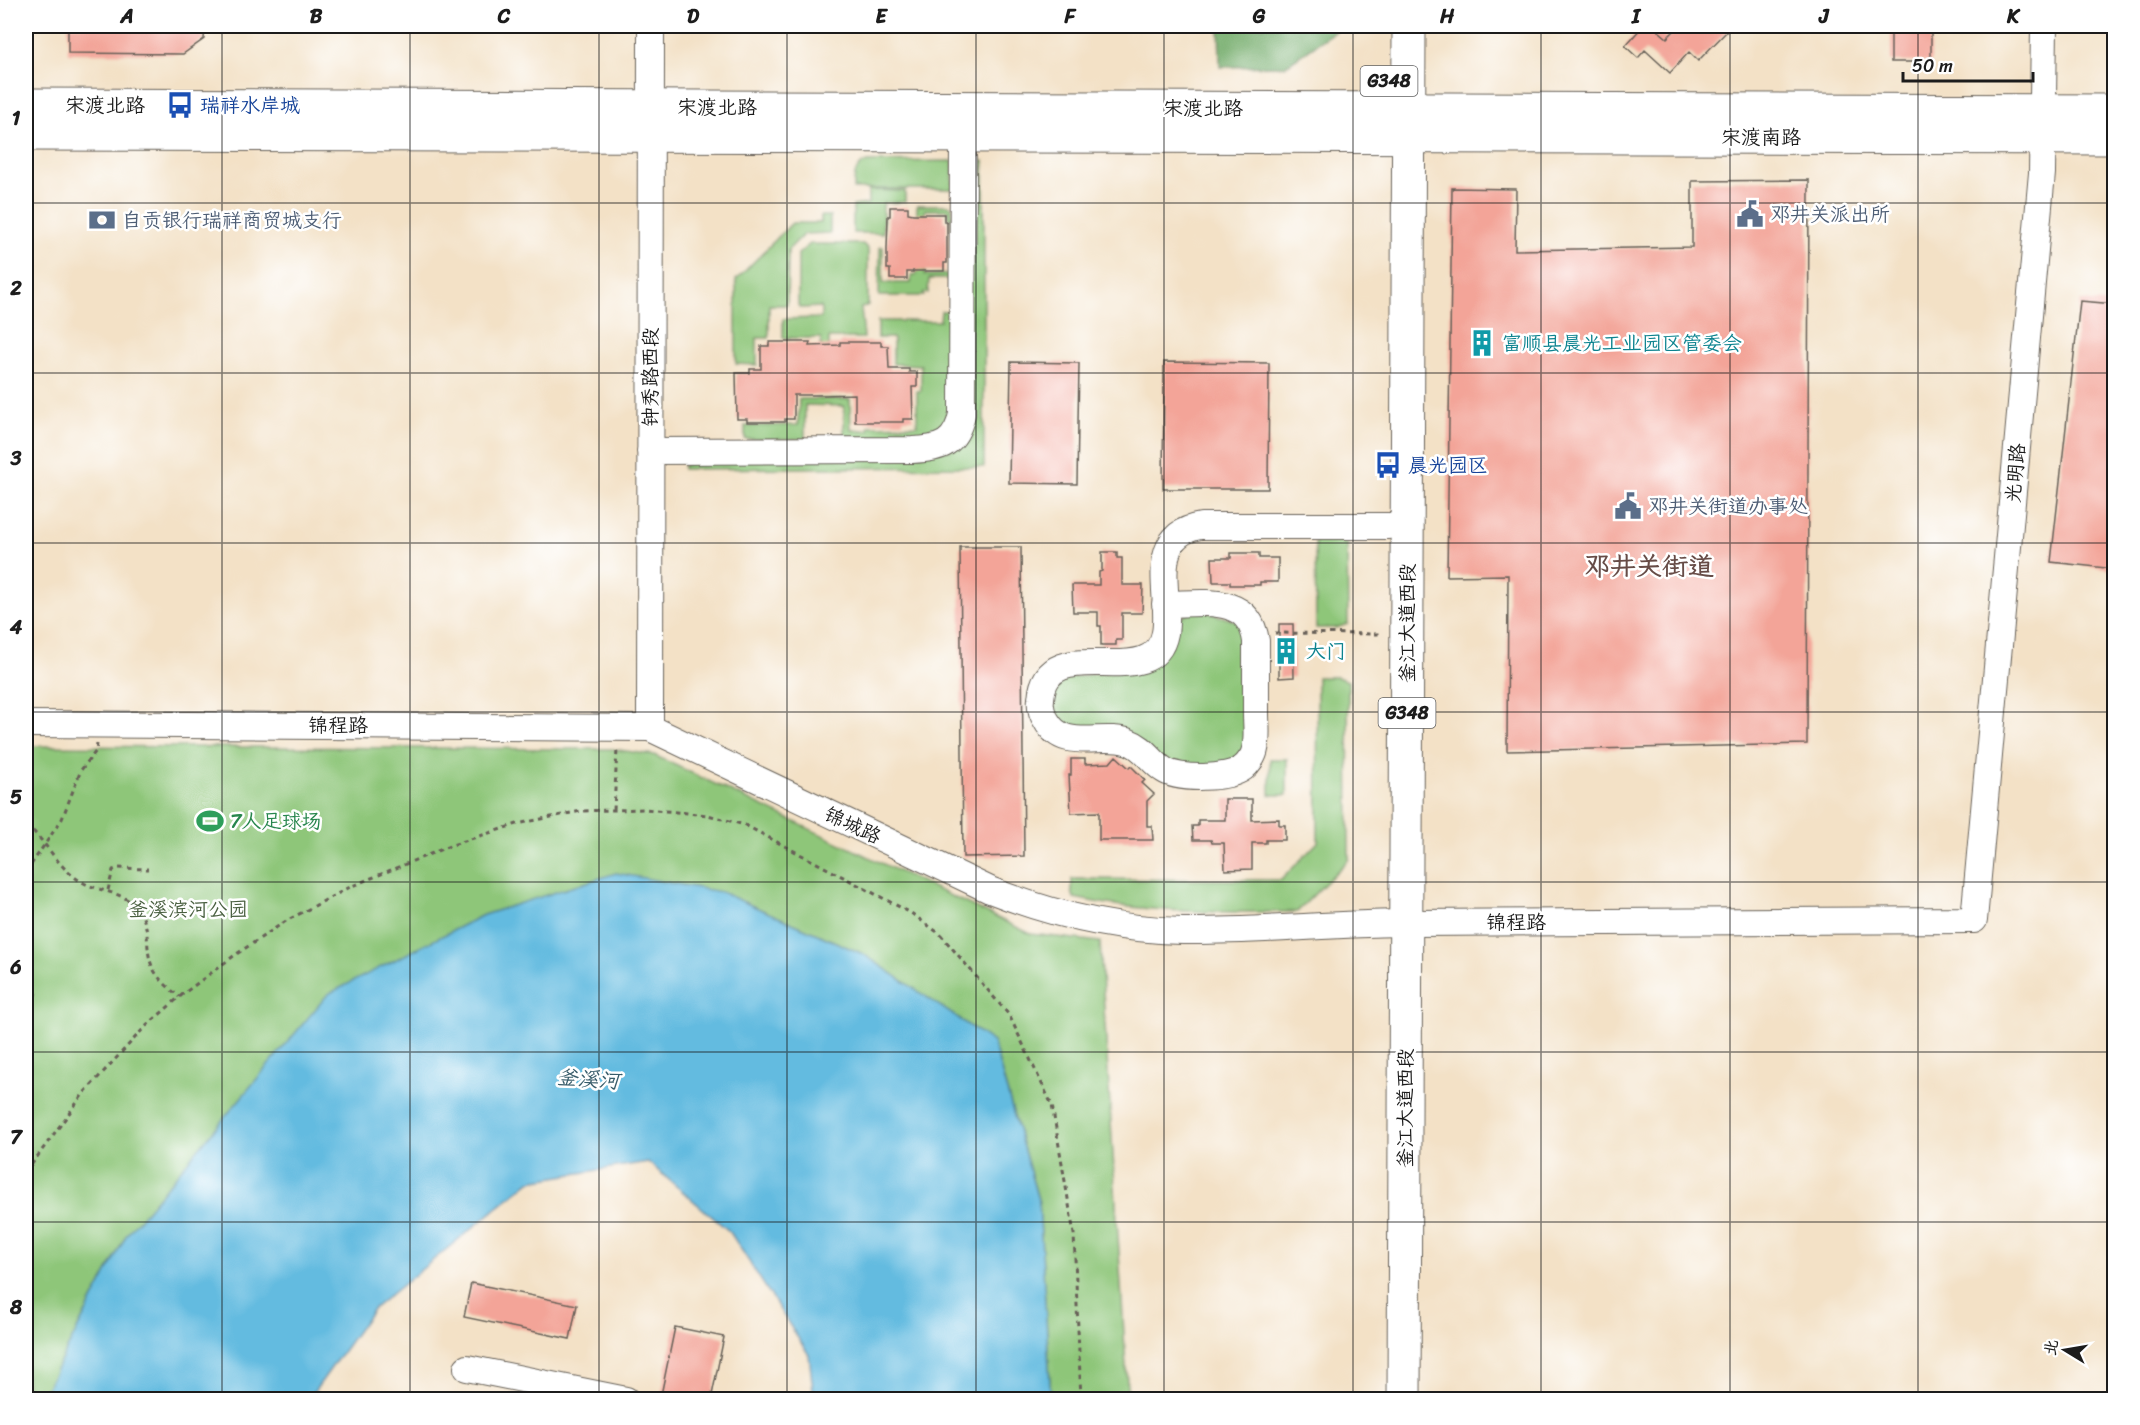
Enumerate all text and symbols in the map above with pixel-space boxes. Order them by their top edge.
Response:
text: A [119,0,134,34]
text: B [310,0,323,34]
text: C [497,0,511,34]
text: D [687,0,700,34]
text: E [875,0,888,34]
text: F [1064,0,1077,34]
text: G [1252,0,1266,34]
text: H [1439,0,1455,34]
text: I [1631,0,1642,34]
text: J [1818,0,1830,34]
text: K [2006,0,2021,34]
scale bar [1903,45,2034,83]
text: 50 m [1912,50,1953,82]
road number: G348 [1360,66,1418,96]
street label: 宋渡北路 [65,88,146,123]
place label: 瑞祥水岸城 [200,88,300,123]
bus stop icon: 瑞祥水岸城 [165,90,195,120]
street label: 宋渡北路 [677,90,758,125]
street label: 宋渡北路 [1163,91,1244,126]
text: 1 [12,101,21,136]
street label: 宋渡南路 [1721,120,1802,155]
place label: 邓井关派出所 [1770,197,1890,232]
public building icon: 邓井关派出所 [1735,199,1765,229]
place label: 自贡银行瑞祥商贸城支行 [122,203,342,238]
bank icon: 自贡银行瑞祥商贸城支行 [87,205,117,235]
text: 2 [9,271,22,306]
place label: 富顺县晨光工业园区管委会 [1502,326,1742,361]
street label: 钟秀路西段 [633,327,668,427]
building icon: 富顺县晨光工业园区管委会 [1467,328,1497,358]
text: 3 [10,441,22,476]
street label: 光明路 [1995,441,2036,504]
place label: 晨光园区 [1408,448,1488,483]
bus stop icon: 晨光园区 [1373,450,1403,480]
place label: 邓井关街道办事处 [1648,489,1808,524]
public building icon: 邓井关街道办事处 [1613,491,1643,521]
district label: 邓井关街道 [1584,543,1714,589]
street label: 釜江大道西段 [1390,563,1425,683]
text: 4 [9,610,23,645]
place label: 大门 [1306,634,1346,669]
building icon: 大门 [1271,636,1301,666]
road number: G348 [1378,698,1436,728]
street label: 锦程路 [308,708,369,743]
text: 5 [10,780,22,815]
street label: 锦城路 [818,797,888,854]
place label: 7人足球场 [230,804,321,839]
sports icon: 7人足球场 [195,806,225,836]
park label: 釜溪滨河公园 [128,892,248,927]
street label: 锦程路 [1486,905,1547,940]
text: 6 [9,950,22,985]
street label: 釜江大道西段 [1388,1048,1423,1168]
water label: 釜溪河 [555,1058,624,1100]
text: 7 [10,1120,23,1155]
text: 8 [9,1290,23,1325]
north arrow [2035,1320,2095,1380]
text: 北 [2035,1337,2067,1358]

